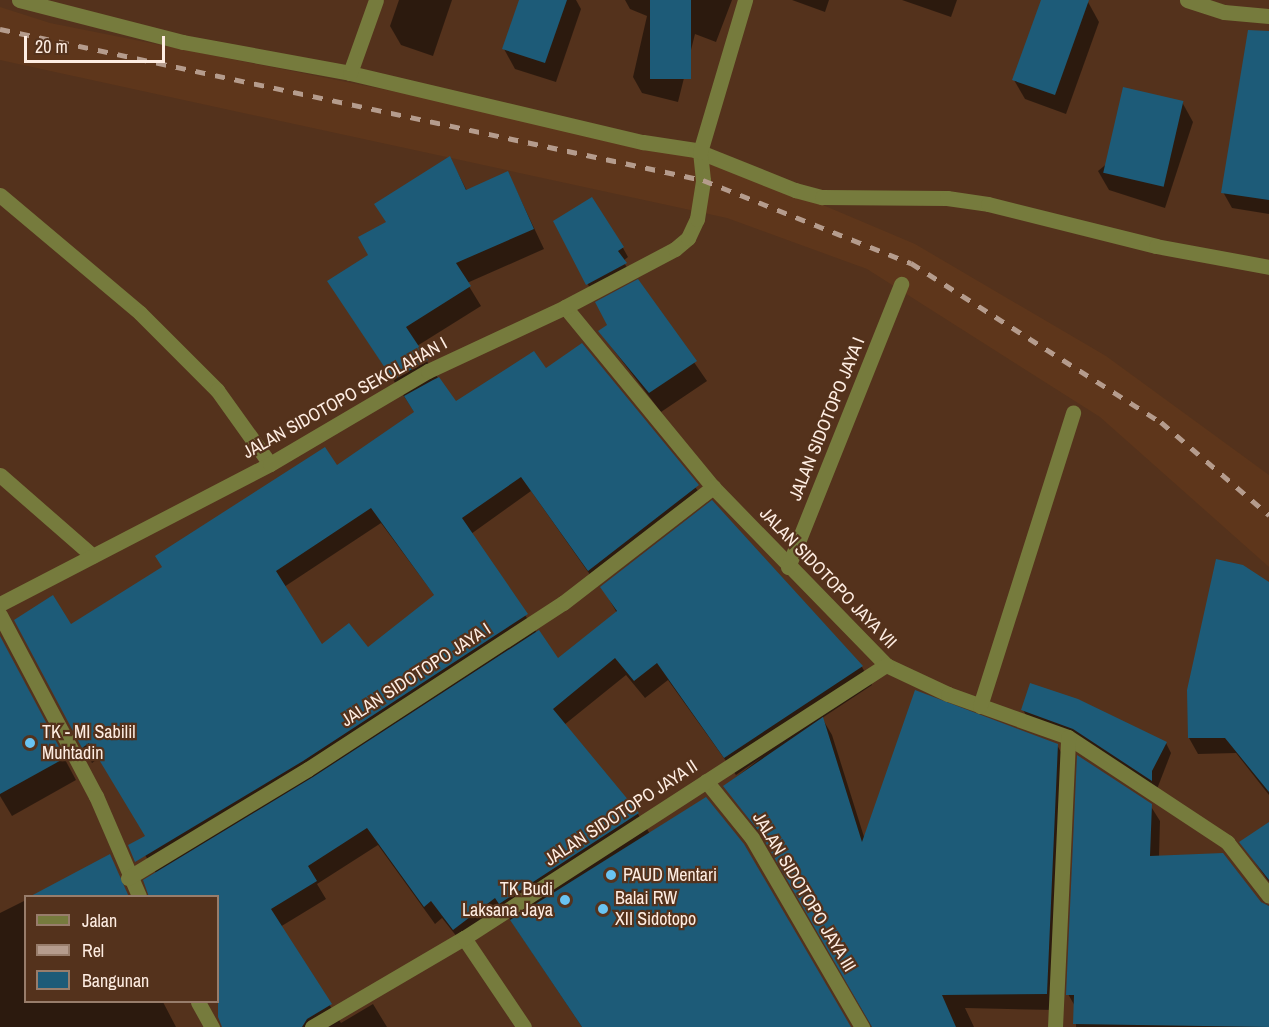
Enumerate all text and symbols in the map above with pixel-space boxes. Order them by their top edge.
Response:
scale bar [27,24,168,62]
text: 20 m [35,34,68,59]
street label: JALAN SIDOTOPO SEKOLAHAN I [239,333,451,463]
street label: JALAN SIDOTOPO JAYA I [784,334,870,504]
street label: JALAN SIDOTOPO JAYA VII [755,503,901,653]
street label: JALAN SIDOTOPO JAYA I [337,618,495,732]
place label: TK - MI Sabilil Muhtadin [42,722,136,764]
marker: TK - MI Sabilil Muhtadin [23,736,37,750]
street label: JALAN SIDOTOPO JAYA II [540,755,702,871]
street label: JALAN SIDOTOPO JAYA III [748,808,860,976]
place label: PAUD Mentari [623,864,717,886]
marker: PAUD Mentari [604,868,618,882]
place label: TK Budi Laksana Jaya [462,879,553,922]
place label: Balai RW XII Sidotopo [615,888,696,930]
marker: TK Budi Laksana Jaya [558,893,572,907]
legend [24,895,219,1003]
marker: Balai RW XII Sidotopo [596,902,610,916]
text: Jalan [82,908,117,933]
text: Rel [82,938,104,963]
text: Bangunan [82,968,149,993]

